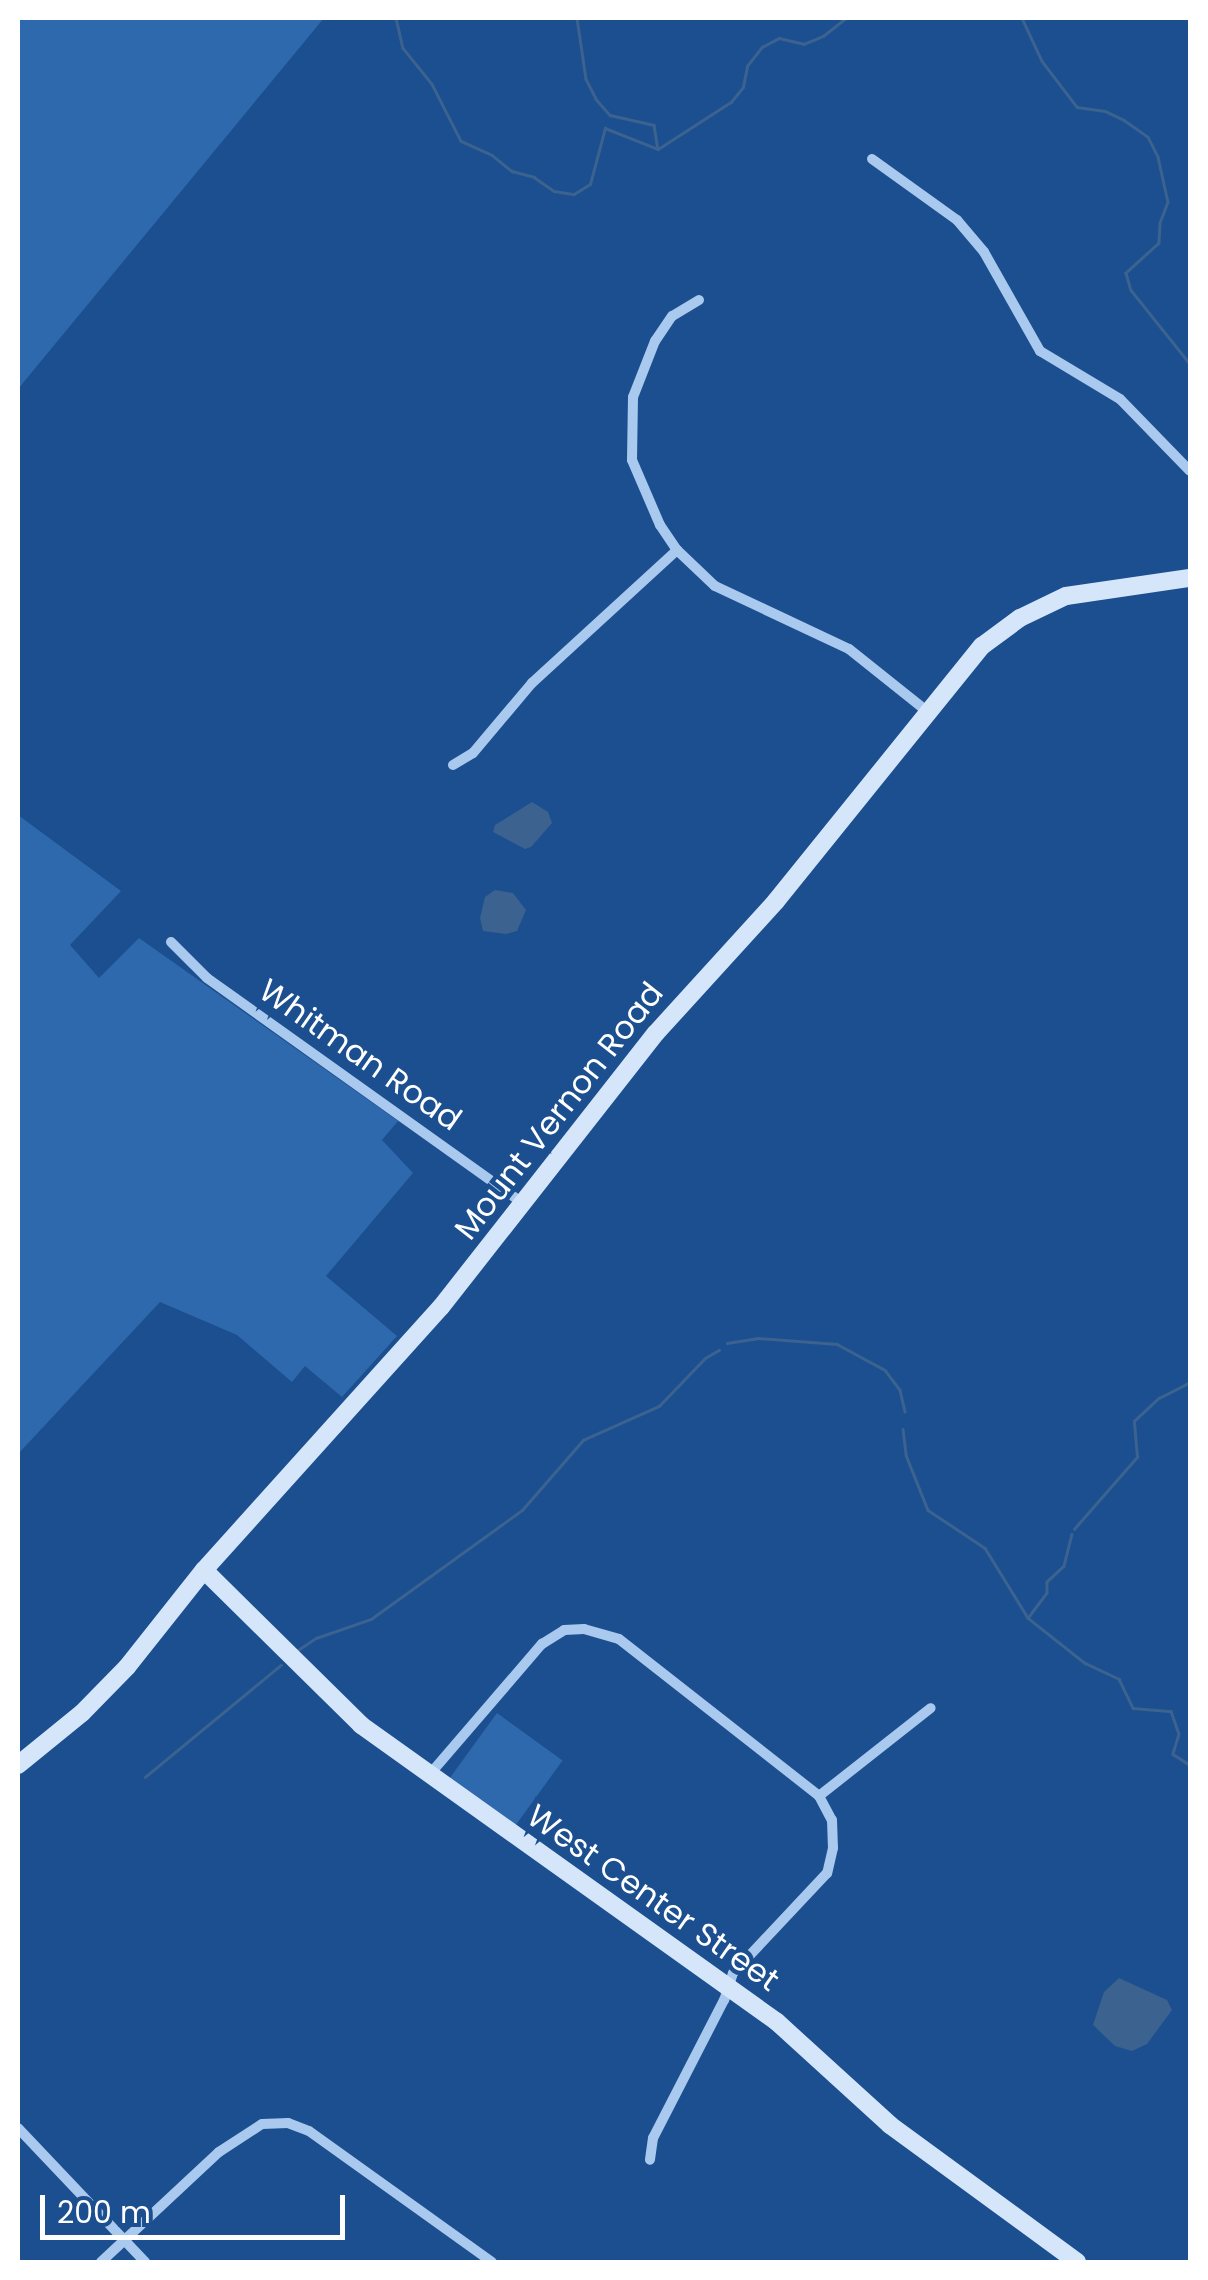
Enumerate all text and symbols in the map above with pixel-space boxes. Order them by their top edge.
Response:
street label: Whitman Road [251,971,469,1139]
street label: Mount Vernon Road [447,975,671,1247]
street label: West Center Street [520,1797,786,1999]
scale bar [45,2175,350,2237]
text: 200 m [57,2191,151,2234]

